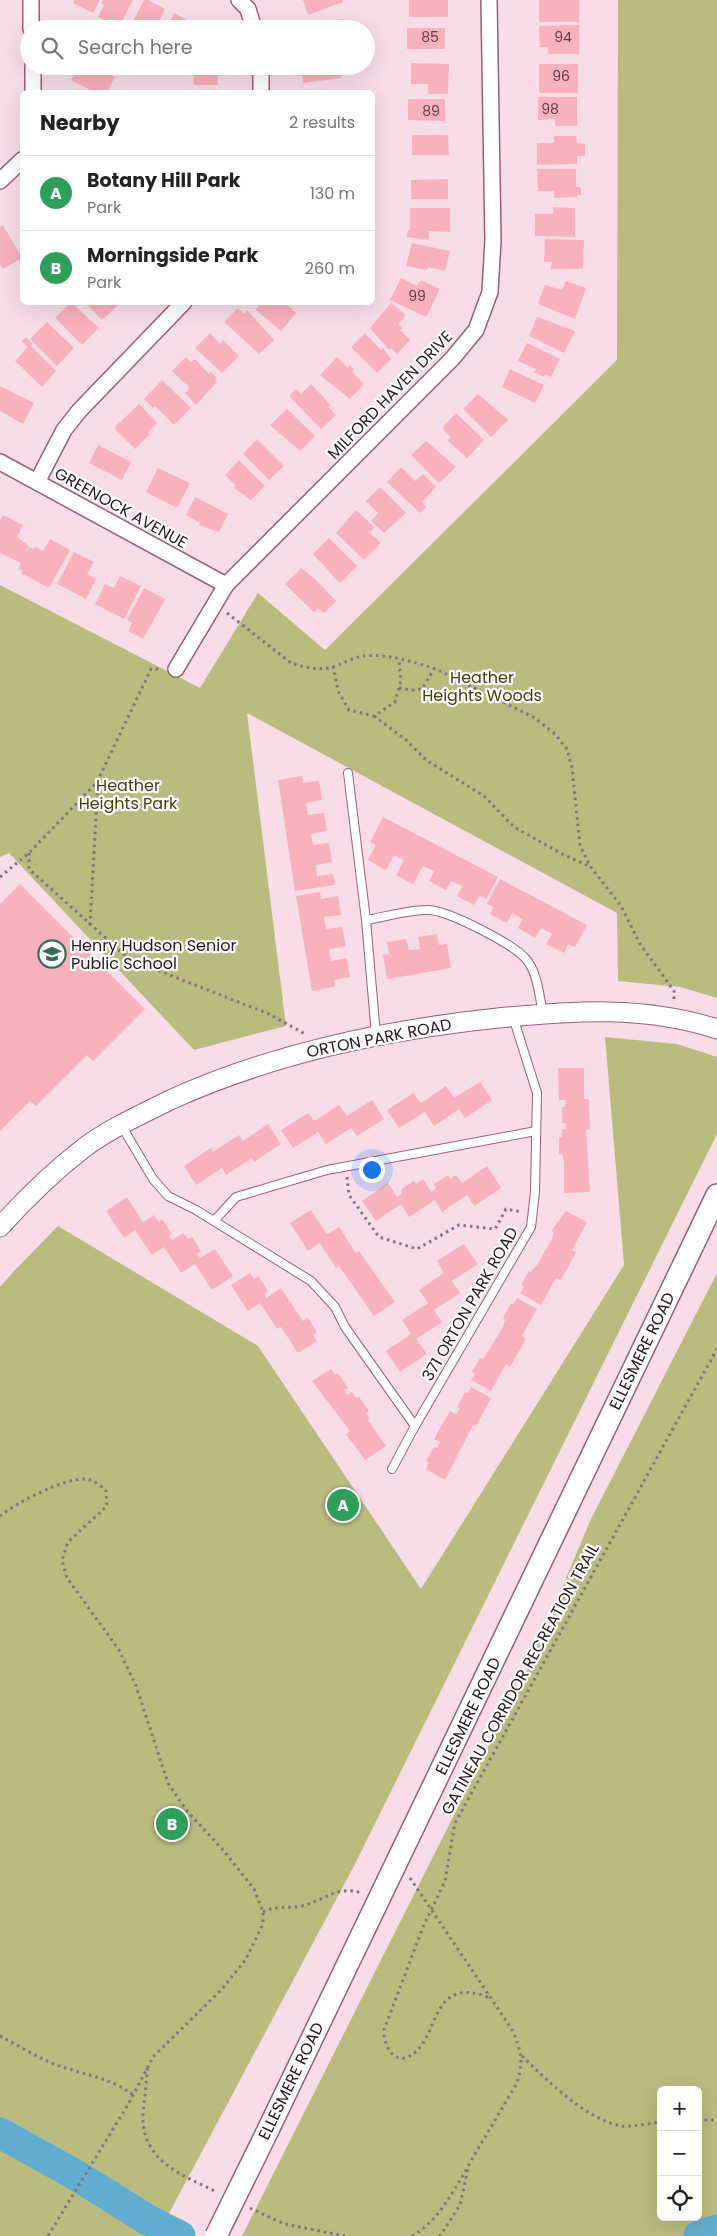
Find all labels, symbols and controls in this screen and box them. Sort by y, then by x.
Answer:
search box [20,20,375,75]
house number: 85 [421,27,439,47]
house number: 94 [554,27,572,47]
icon: search [38,34,66,62]
text: Search here [78,34,192,61]
house number: 96 [552,66,570,86]
house number: 98 [541,99,559,119]
house number: 89 [422,101,440,121]
text: Nearby [40,108,120,137]
text: 2 results [289,111,355,134]
text: Botany Hill Park [87,167,240,194]
text: A [50,182,62,205]
text: 130 m [310,182,355,205]
text: Park [87,196,121,219]
text: Morningside Park [87,242,258,269]
text: B [51,257,61,280]
text: 260 m [305,257,355,280]
text: Park [87,271,121,294]
house number: 99 [408,286,426,306]
street label: MILFORD HAVEN DRIVE [322,326,458,464]
street label: GREENOCK AVENUE [50,462,192,554]
park label: Heather Heights Woods [422,666,542,707]
park label: Heather Heights Park [79,774,178,815]
place label: Henry Hudson Senior Public School [71,934,236,975]
school or university icon: Henry Hudson Senior Public School [37,939,67,969]
street label: ORTON PARK ROAD [305,1013,453,1063]
your location [359,1157,385,1183]
street label: 371 ORTON PARK ROAD [416,1223,524,1385]
street label: ELLESMERE ROAD [604,1288,680,1414]
pin: A [327,1486,359,1524]
street label: GATINEAU CORRIDOR RECREATION TRAIL [436,1539,605,1819]
street label: ELLESMERE ROAD [430,1653,506,1779]
pin: B [156,1805,188,1843]
street label: ELLESMERE ROAD [253,2018,329,2144]
map controls [657,2086,702,2221]
button: + [657,2086,702,2131]
button: − [657,2131,702,2176]
button: locate [657,2176,702,2221]

